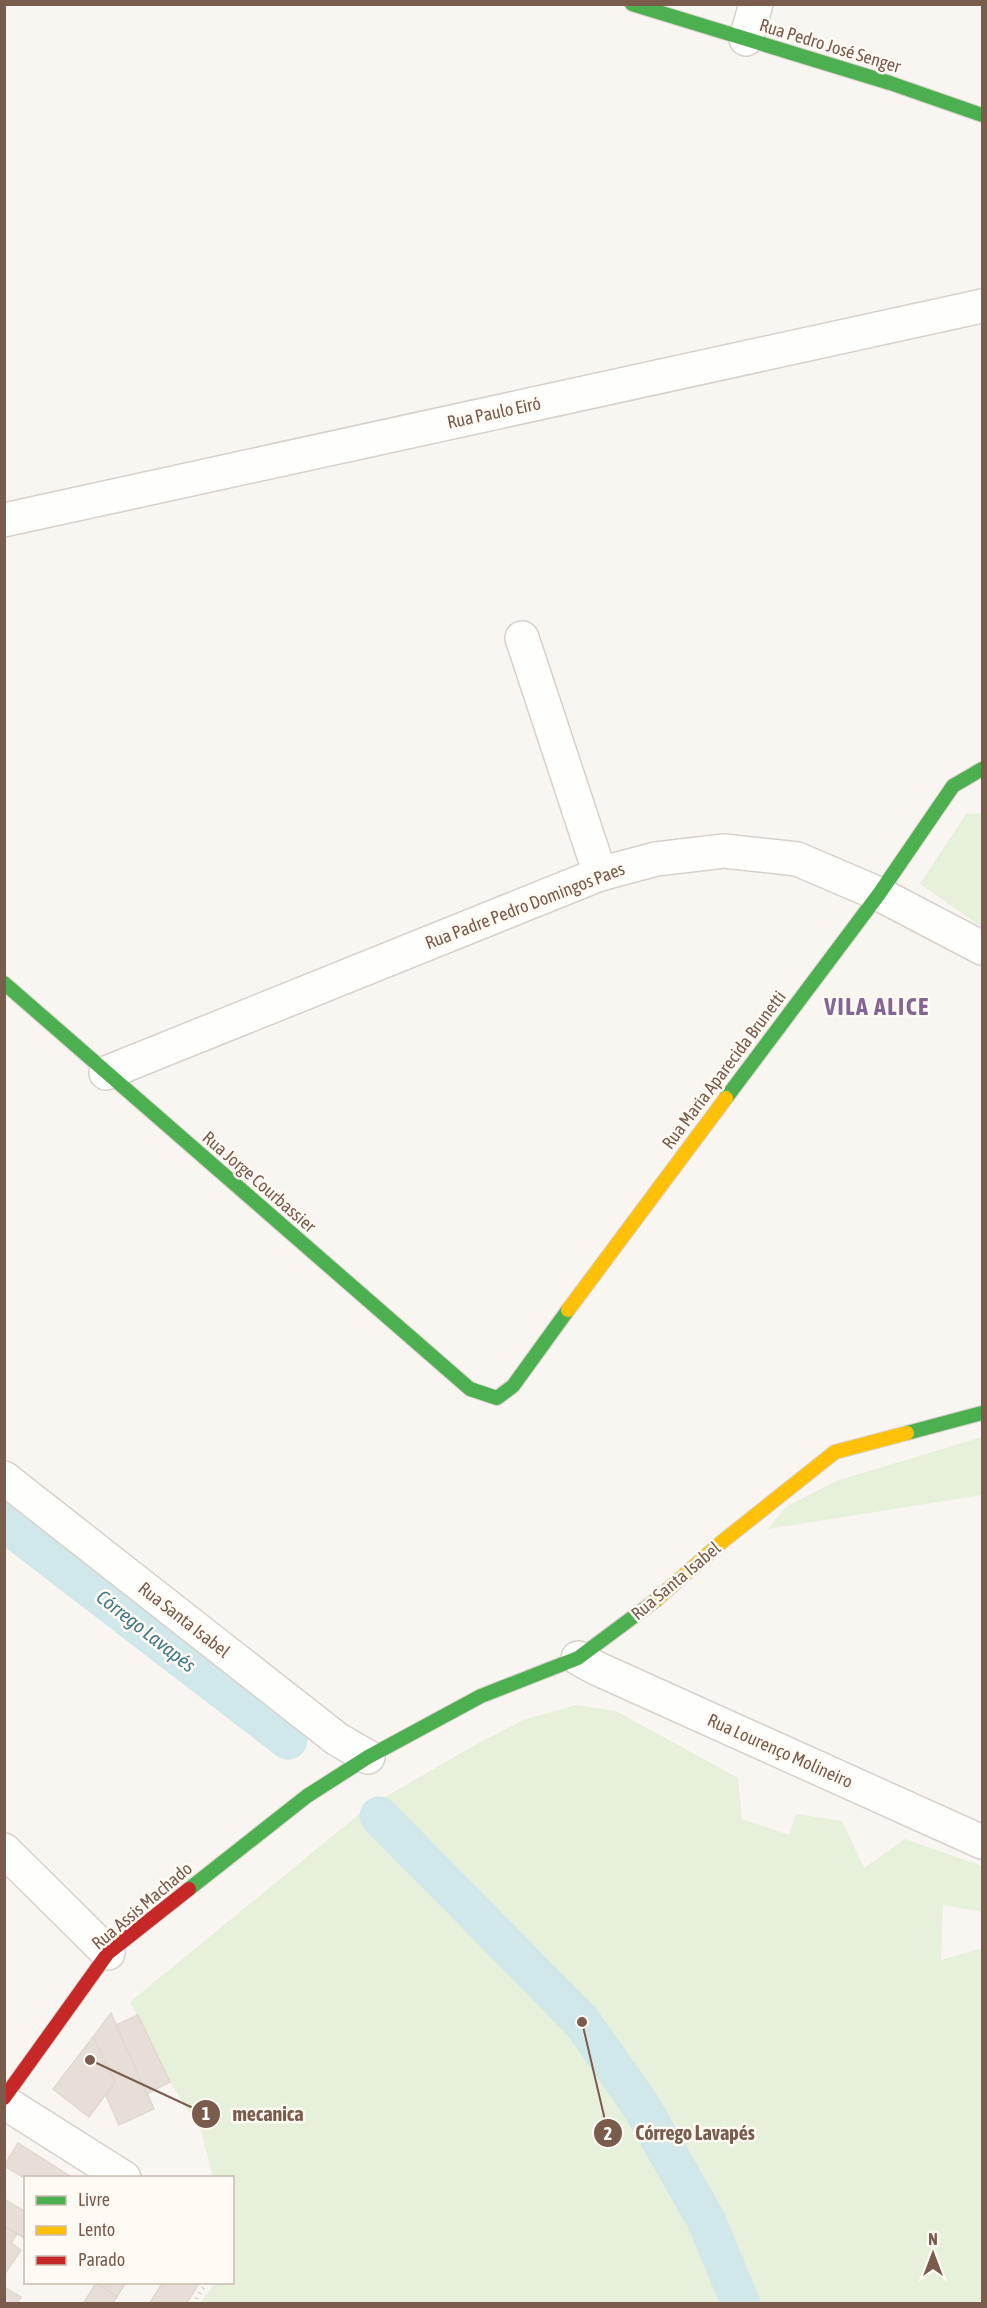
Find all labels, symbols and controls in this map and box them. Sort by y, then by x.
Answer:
street label: Rua Pedro José Senger [757,14,904,77]
street label: Rua Paulo Eiró [445,392,543,433]
street label: Rua Padre Pedro Domingos Paes [422,858,627,953]
street label: Rua Maria Aparecida Brunetti [657,987,790,1153]
district label: VILA ALICE [823,993,930,1020]
street label: Rua Jorge Courbassier [198,1127,321,1237]
street label: Rua Santa Isabel [627,1537,725,1624]
street label: Rua Santa Isabel [135,1577,234,1662]
water label: Córrego Lavapés [92,1585,200,1676]
street label: Rua Lourenço Molineiro [704,1709,856,1792]
street label: Rua Assis Machado [87,1858,196,1954]
callout: mecanica [191,2095,316,2133]
text: mecanica [232,2102,304,2125]
text: 1 [202,2103,210,2124]
callout: Córrego Lavapés [593,2114,766,2152]
text: Córrego Lavapés [635,2121,755,2144]
text: 2 [604,2123,612,2144]
legend [24,2176,234,2284]
text: Livre [78,2189,110,2210]
text: Lento [78,2219,115,2240]
north arrow [903,2224,963,2284]
text: N [928,2230,938,2248]
text: Parado [78,2249,125,2270]

